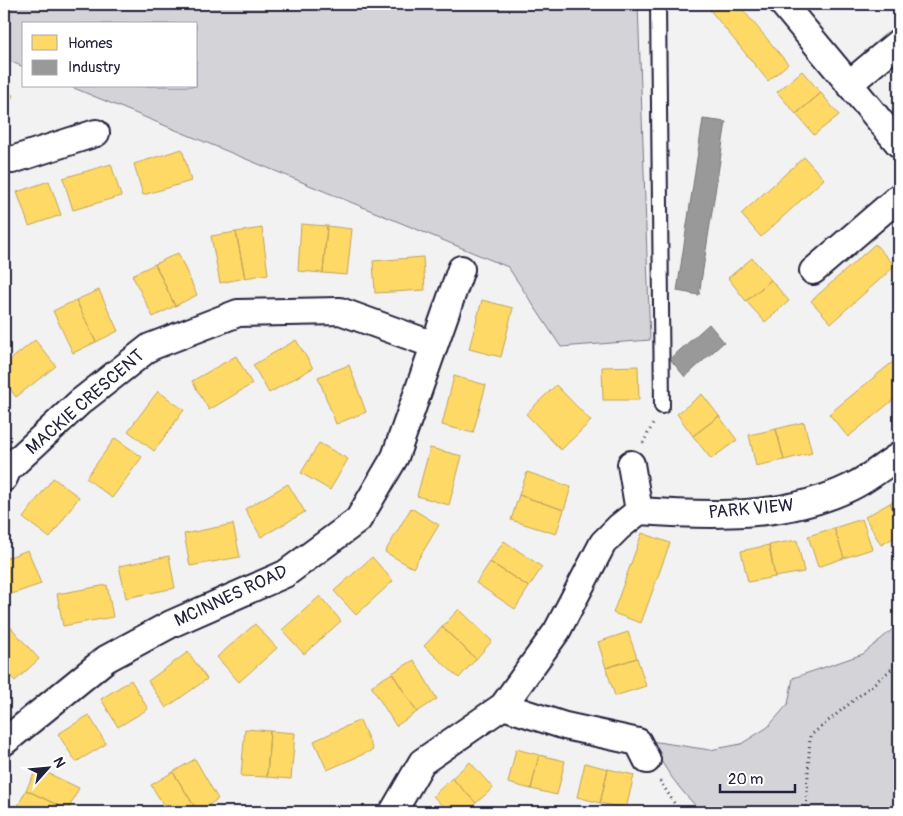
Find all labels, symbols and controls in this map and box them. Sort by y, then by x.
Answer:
legend [22,22,198,88]
text: Homes [68,34,113,53]
text: Industry [68,58,121,77]
street label: MACKIE CRESCENT [21,344,149,460]
street label: PARK VIEW [707,494,795,524]
street label: MCINNES ROAD [171,560,291,632]
north arrow [22,744,72,794]
text: N [49,754,69,770]
scale bar [720,761,796,793]
text: 20 m [728,770,763,789]

